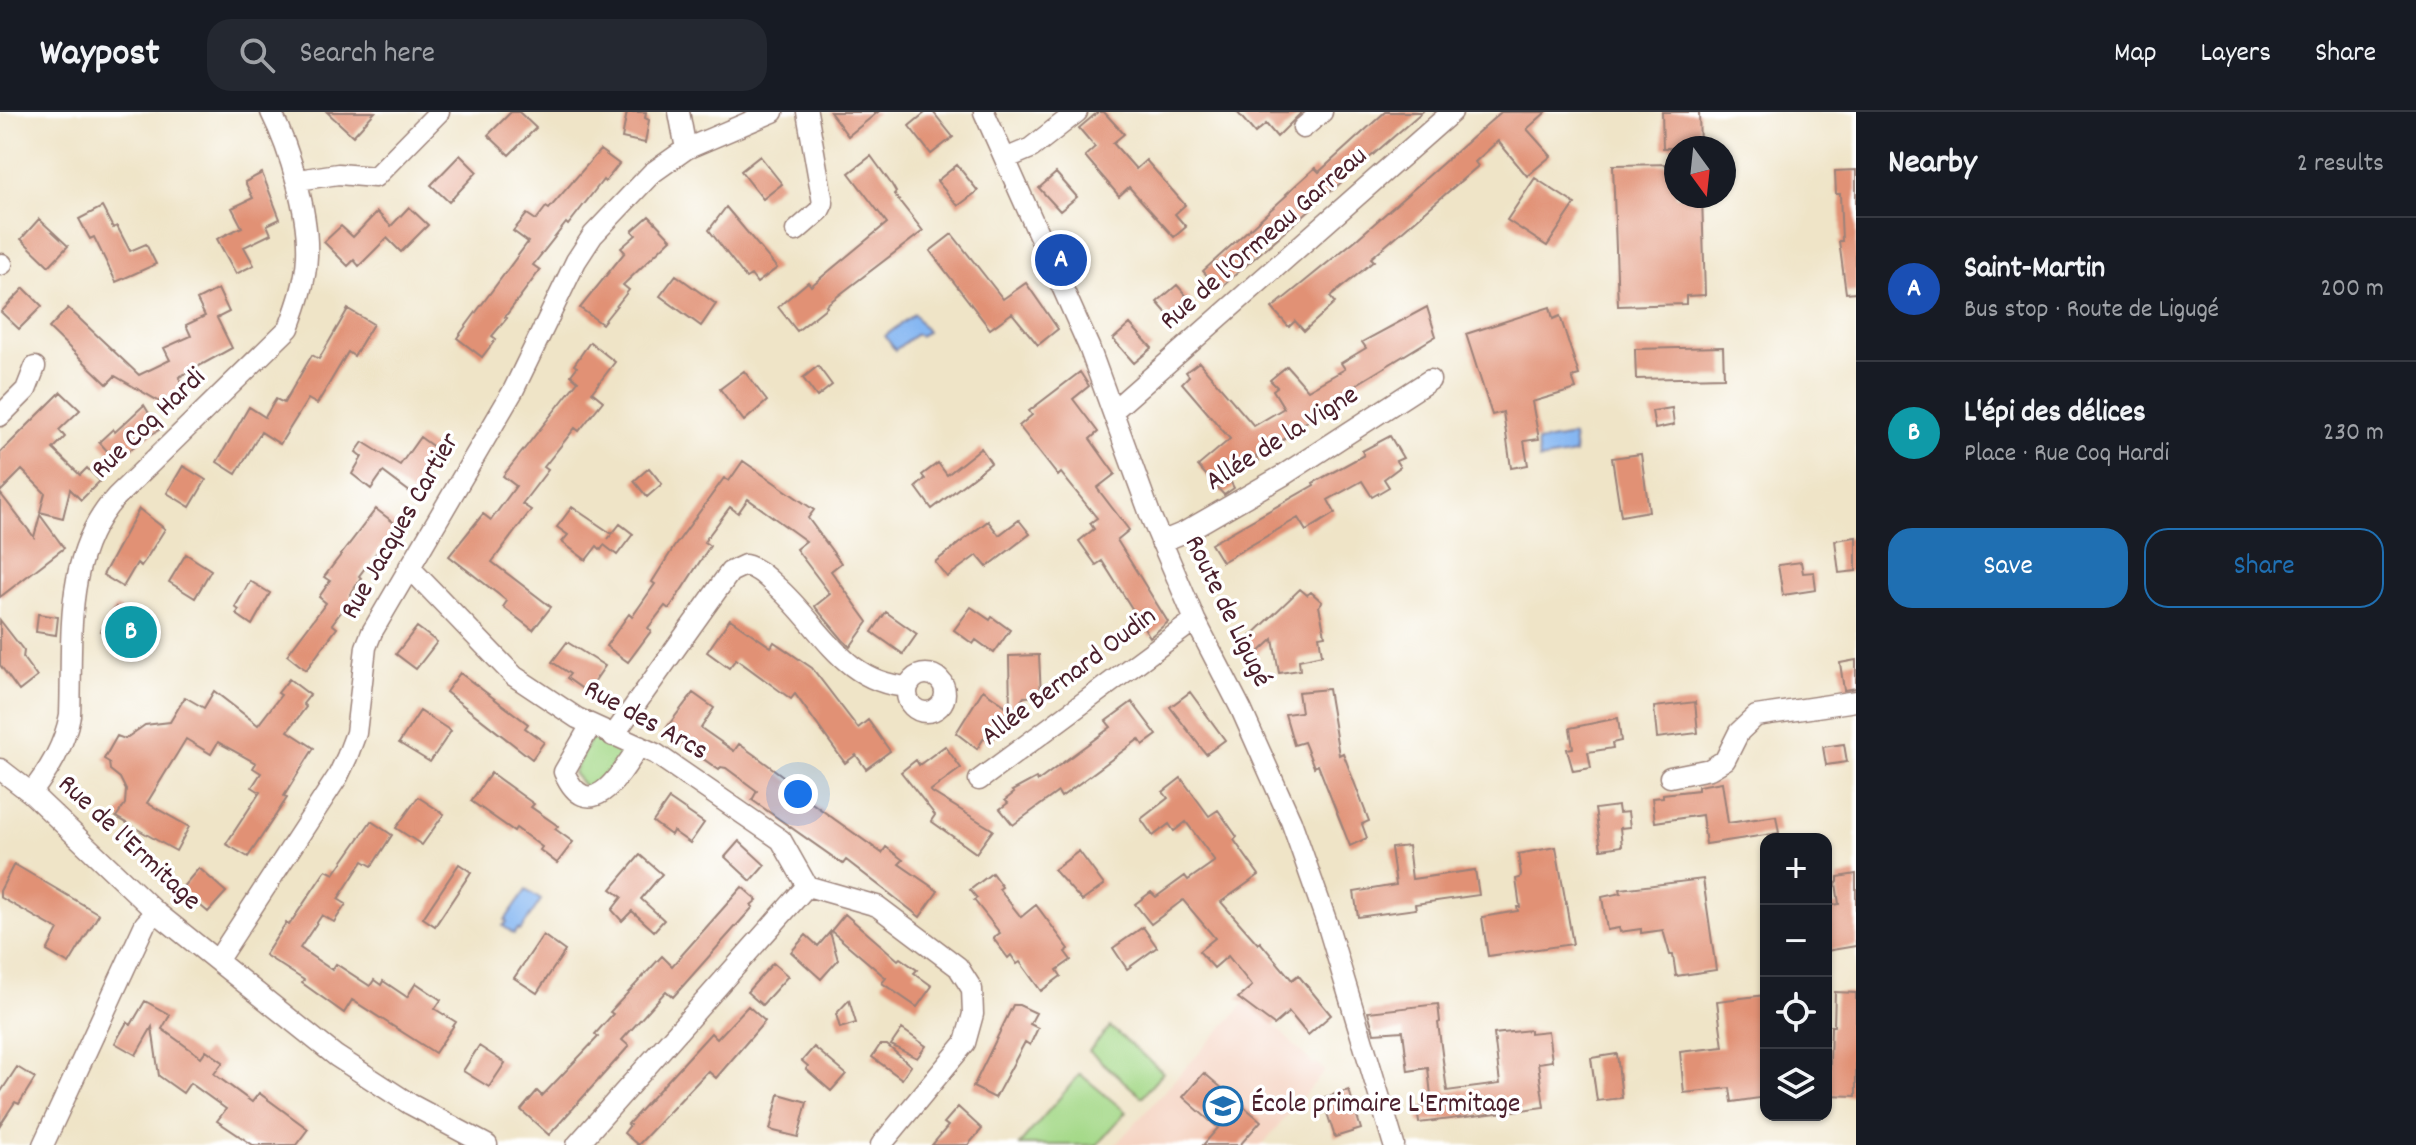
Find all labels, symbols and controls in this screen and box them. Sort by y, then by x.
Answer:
search box [207,19,767,91]
text: Waypost [40,28,159,83]
icon: search [235,33,279,77]
text: Search here [299,34,435,77]
text: Map [2114,35,2157,75]
text: Layers [2201,35,2271,75]
text: Share [2315,35,2376,75]
north arrow [1664,136,1736,208]
street label: Rue de l'Ormeau Garreau [1152,138,1378,342]
text: Nearby [1888,140,1977,189]
text: 2 results [2297,146,2384,183]
pin: A [1035,230,1087,290]
text: Saint-Martin [1964,249,2105,292]
text: A [1907,271,1921,308]
text: 200 m [2320,271,2384,308]
text: Bus stop · Route de Ligugé [1964,292,2219,329]
street label: Rue Coq Hardi [84,360,216,490]
street label: Allée de la Vigne [1199,377,1367,503]
text: L'épi des délices [1964,393,2146,436]
text: B [1908,415,1920,452]
text: 230 m [2323,415,2384,452]
street label: Rue Jacques Cartier [332,426,472,628]
text: Place · Rue Coq Hardi [1964,436,2169,473]
button: Save [1888,528,2128,608]
button: Share [2144,528,2384,608]
street label: Route de Ligugé [1172,529,1280,695]
street label: Allée Bernard Oudin [974,599,1166,757]
pin: B [105,602,157,662]
street label: Rue des Arcs [575,671,715,773]
street label: Rue de l'Ermitage [47,767,209,921]
your location [778,774,818,814]
map controls [1760,833,1832,1121]
button: + [1760,833,1832,905]
button: − [1760,905,1832,977]
button: locate [1760,977,1832,1049]
button: layers [1760,1049,1832,1121]
school or university icon: École primaire L'Ermitage [1202,1085,1244,1127]
place label: École primaire L'Ermitage [1251,1086,1520,1126]

